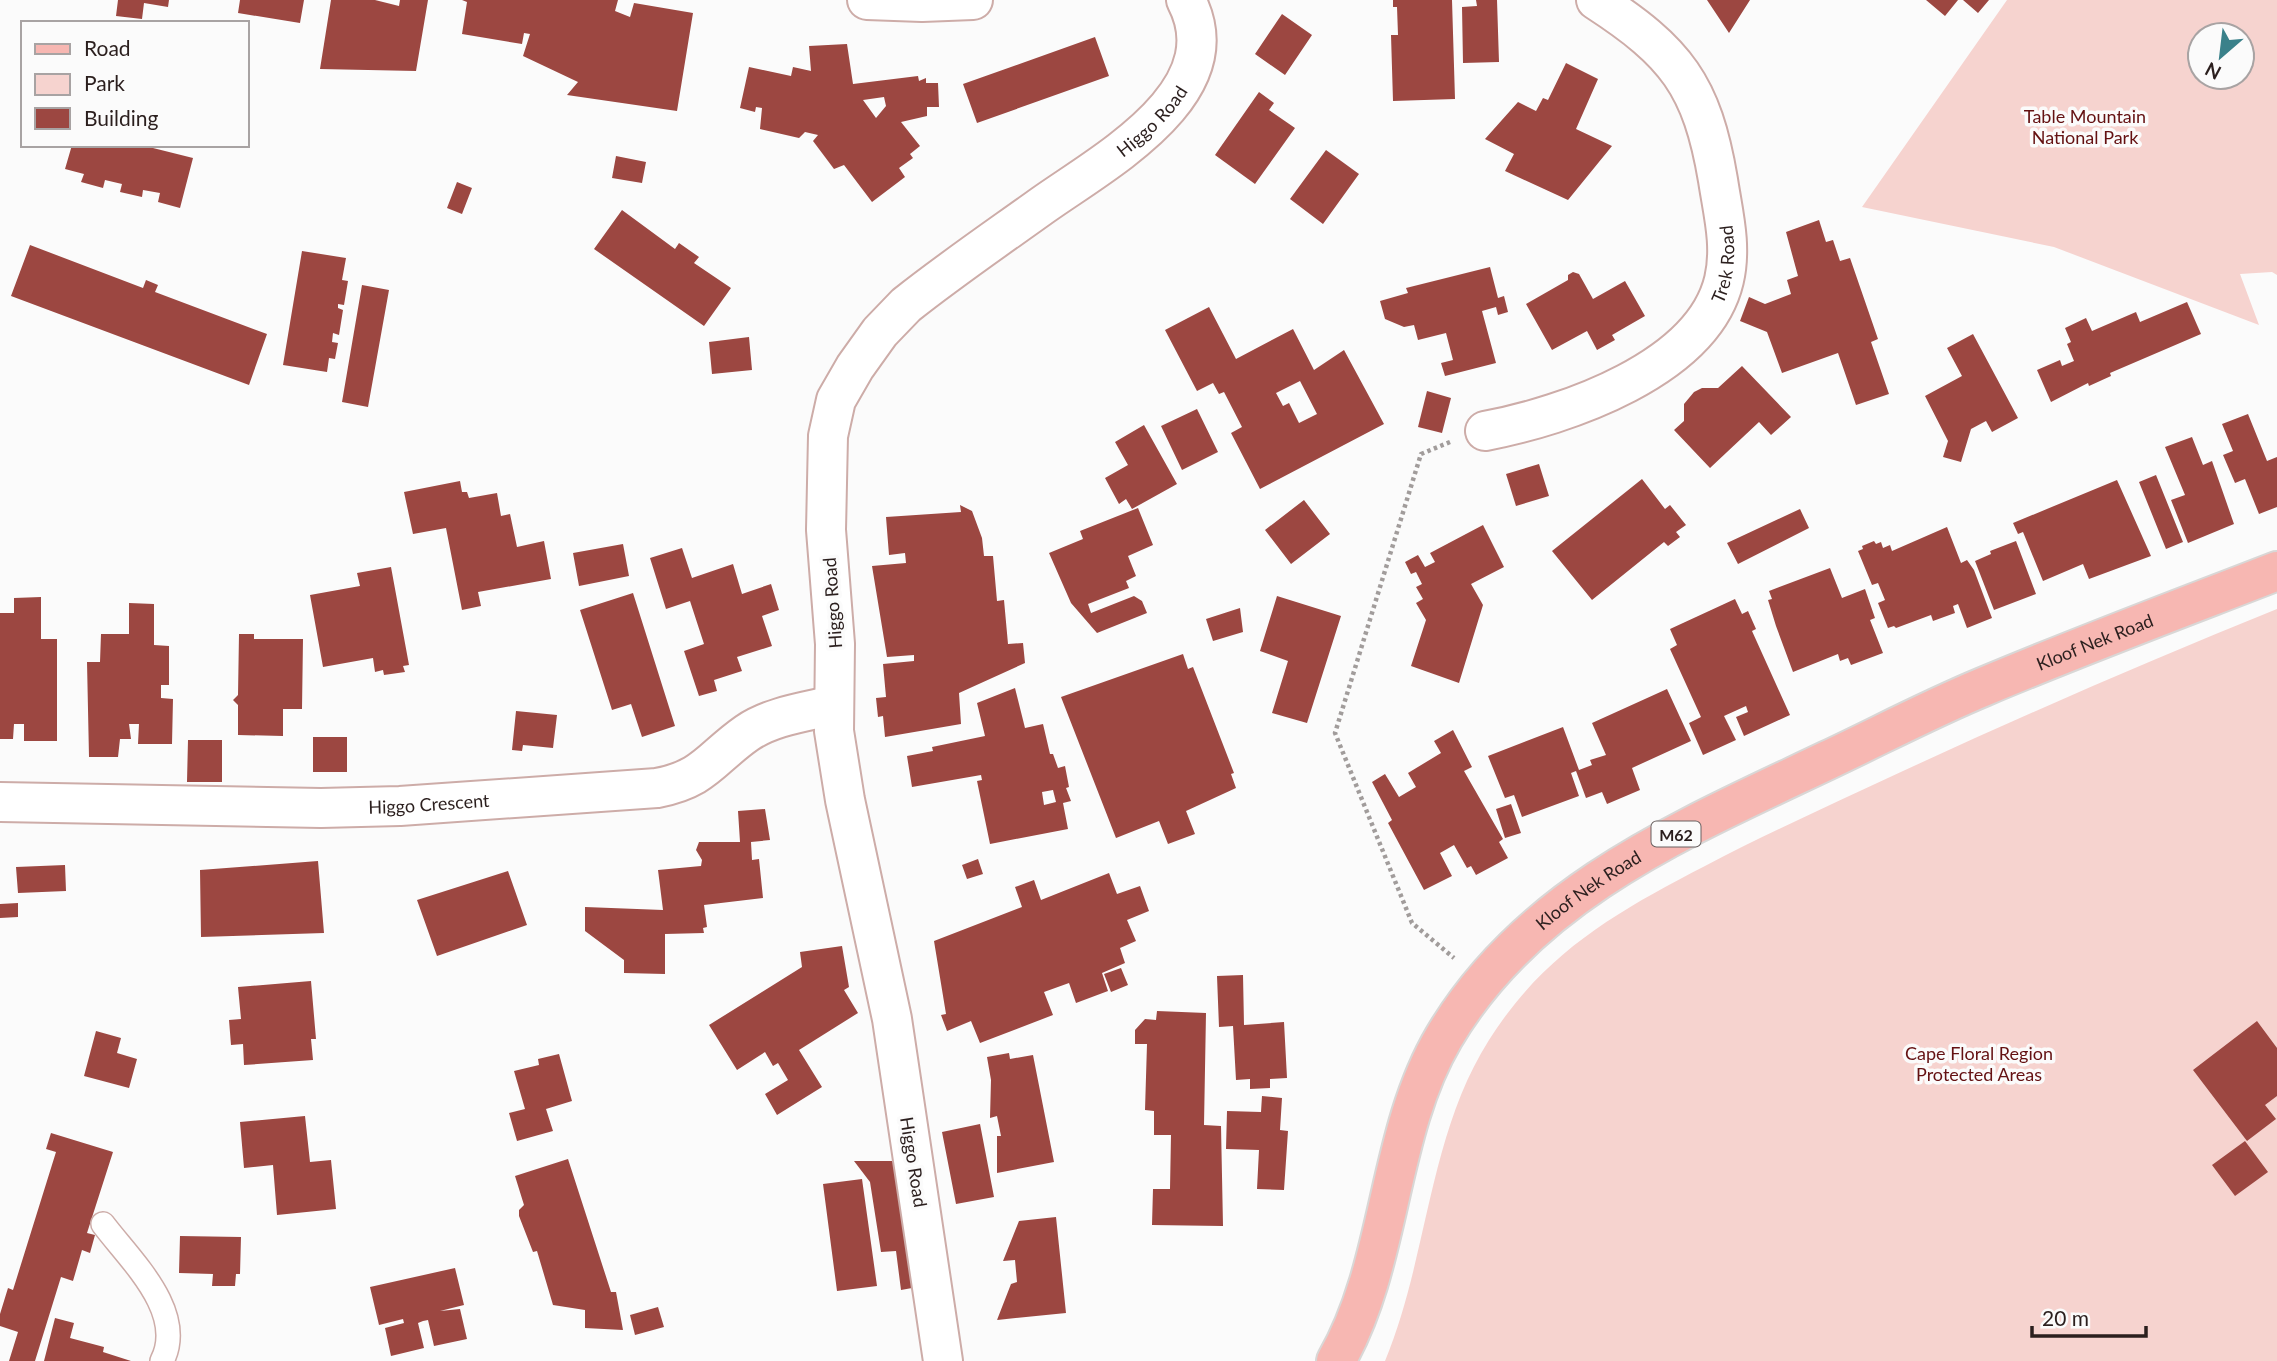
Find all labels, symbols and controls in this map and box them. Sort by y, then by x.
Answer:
legend [21,21,248,147]
north arrow [2186,21,2256,91]
text: Road [84,35,131,60]
text: N [2201,58,2225,85]
text: Park [84,70,125,95]
street label: Higgo Road [1112,81,1192,161]
text: Building [84,105,159,130]
park label: Table Mountain National Park [2024,105,2146,148]
street label: Trek Road [1706,224,1738,306]
street label: Higgo Road [818,557,846,649]
street label: Kloof Nek Road [2033,609,2156,675]
street label: Higgo Crescent [368,789,491,818]
road number: M62 [1652,821,1700,846]
street label: Kloof Nek Road [1531,845,1645,934]
park label: Cape Floral Region Protected Areas [1905,1042,2053,1085]
street label: Higgo Road [896,1115,932,1209]
scale bar [2032,1294,2146,1338]
text: 20 m [2042,1305,2089,1330]

